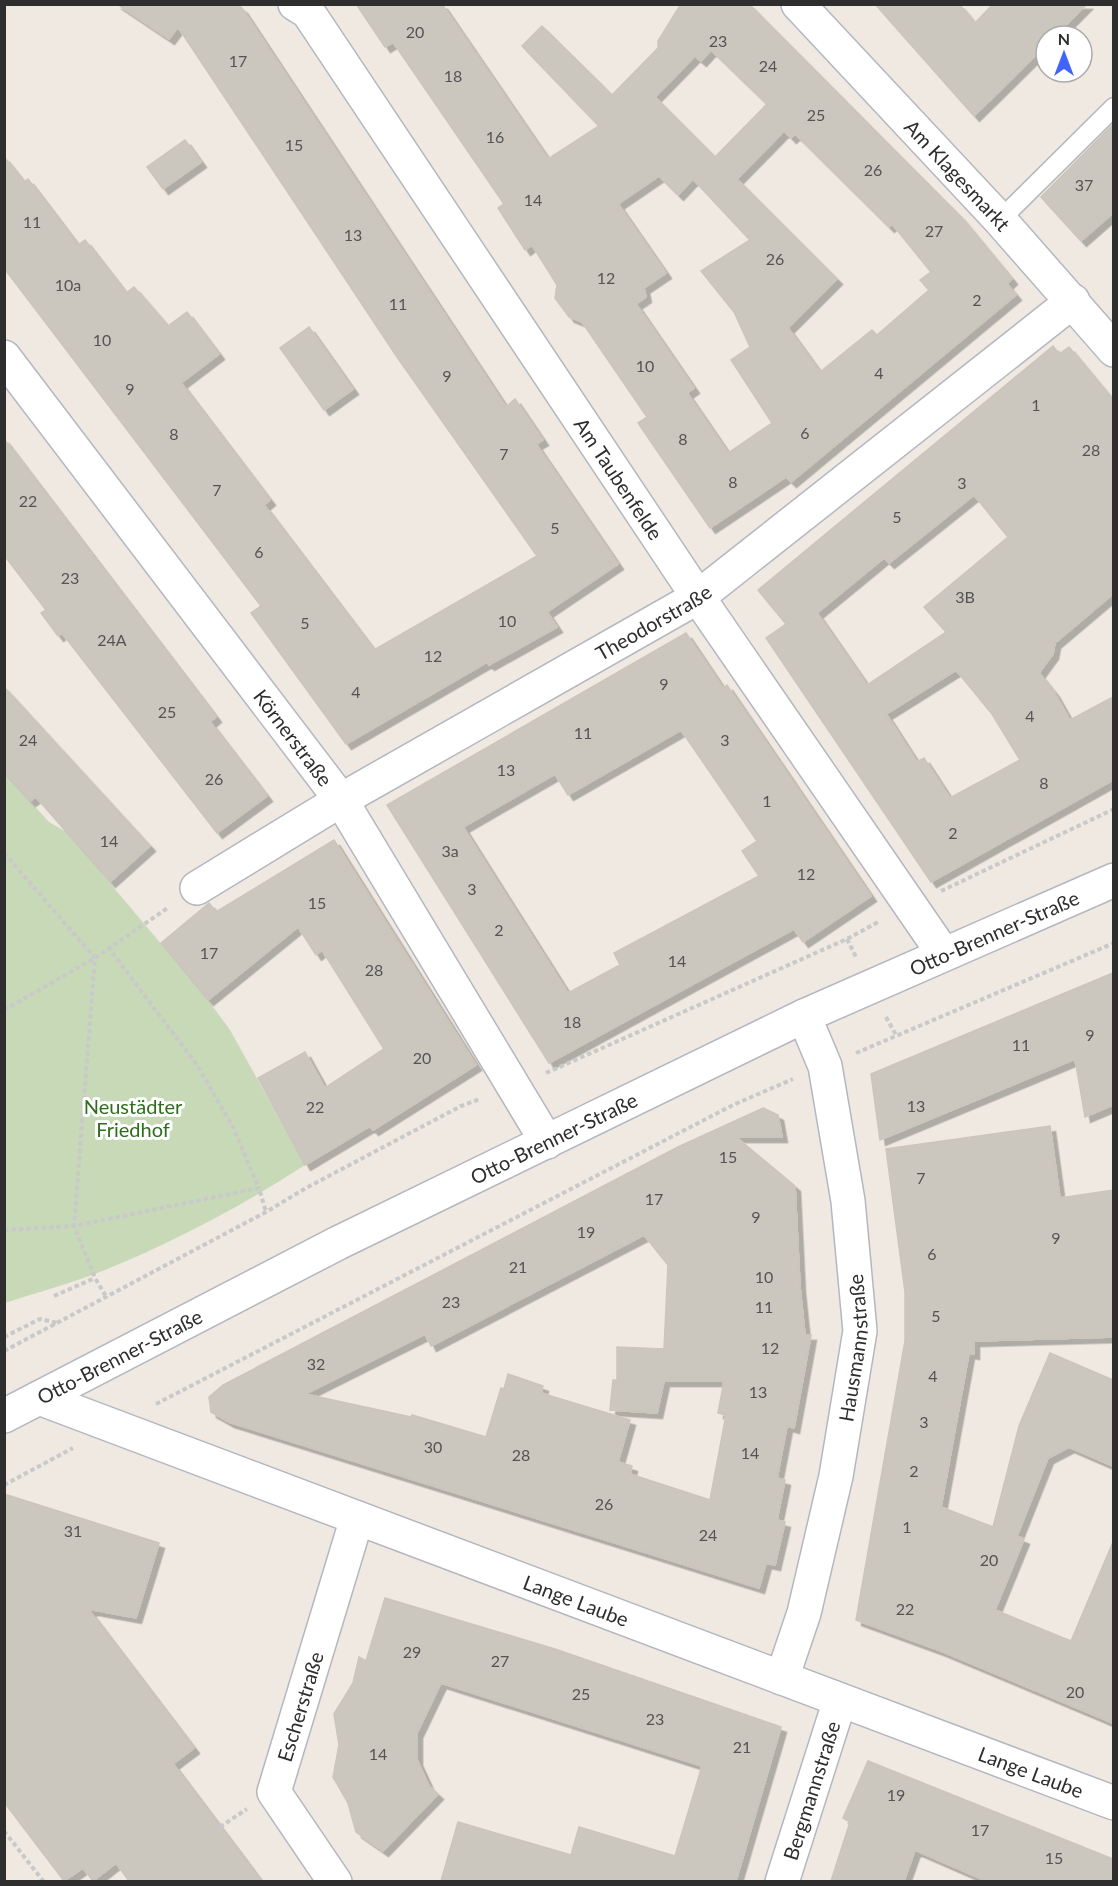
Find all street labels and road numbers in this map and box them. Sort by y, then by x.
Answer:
street label: Am Klagesmarkt [900,114,1016,235]
street label: Am Taubenfelde [570,413,668,544]
street label: Theodorstraße [591,579,716,665]
street label: Körnerstraße [249,684,338,791]
street label: Otto-Brenner-Straße [906,885,1082,980]
street label: Otto-Brenner-Straße [466,1087,641,1189]
street label: Hausmannstraße [833,1273,872,1423]
street label: Otto-Brenner-Straße [33,1304,206,1409]
street label: Lange Laube [520,1570,632,1631]
street label: Escherstraße [272,1649,328,1764]
street label: Bergmannstraße [778,1718,845,1863]
street label: Lange Laube [975,1741,1087,1802]

